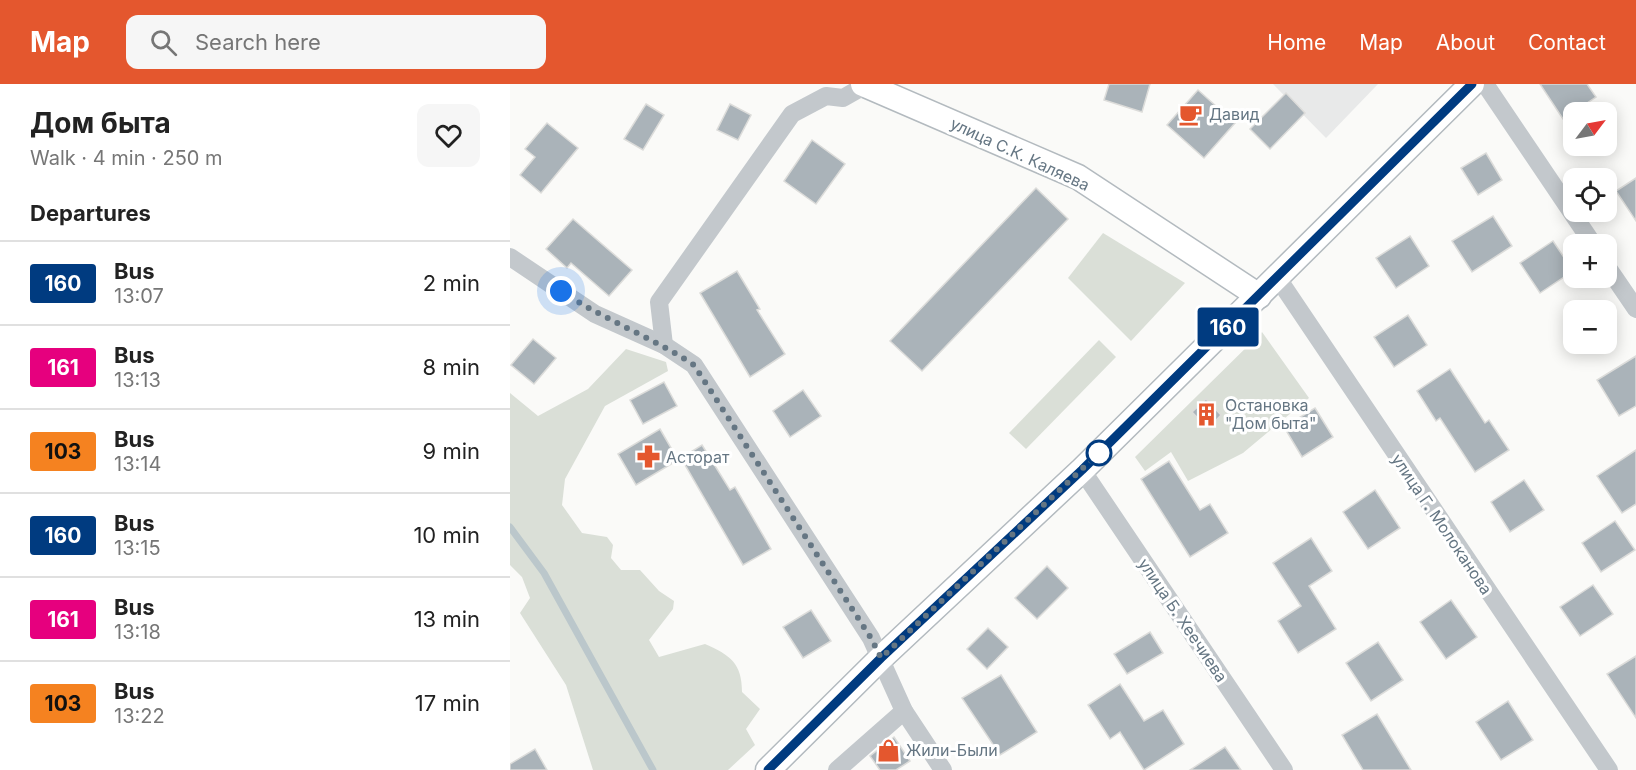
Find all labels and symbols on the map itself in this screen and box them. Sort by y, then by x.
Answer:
cafe icon: Давид [1178,101,1204,127]
north arrow [1563,102,1617,156]
place label: Давид [1209,104,1260,124]
street label: улица С.К. Каляева [947,113,1093,195]
your location [546,276,576,306]
line badge: 160 [1194,308,1262,346]
place label: Остановка "Дом быта" [1225,395,1316,433]
building icon: Остановка "Дом быта" [1194,401,1220,427]
unlabelled marker [1086,440,1112,466]
pharmacy icon: Асторат [635,444,661,470]
place label: Асторат [666,447,730,467]
street label: улица Г. Молоканова [1387,450,1497,598]
street label: улица Б. Хеечиева [1134,554,1232,686]
shop icon: Жили-Были [875,737,901,763]
place label: Жили-Были [906,740,998,760]

